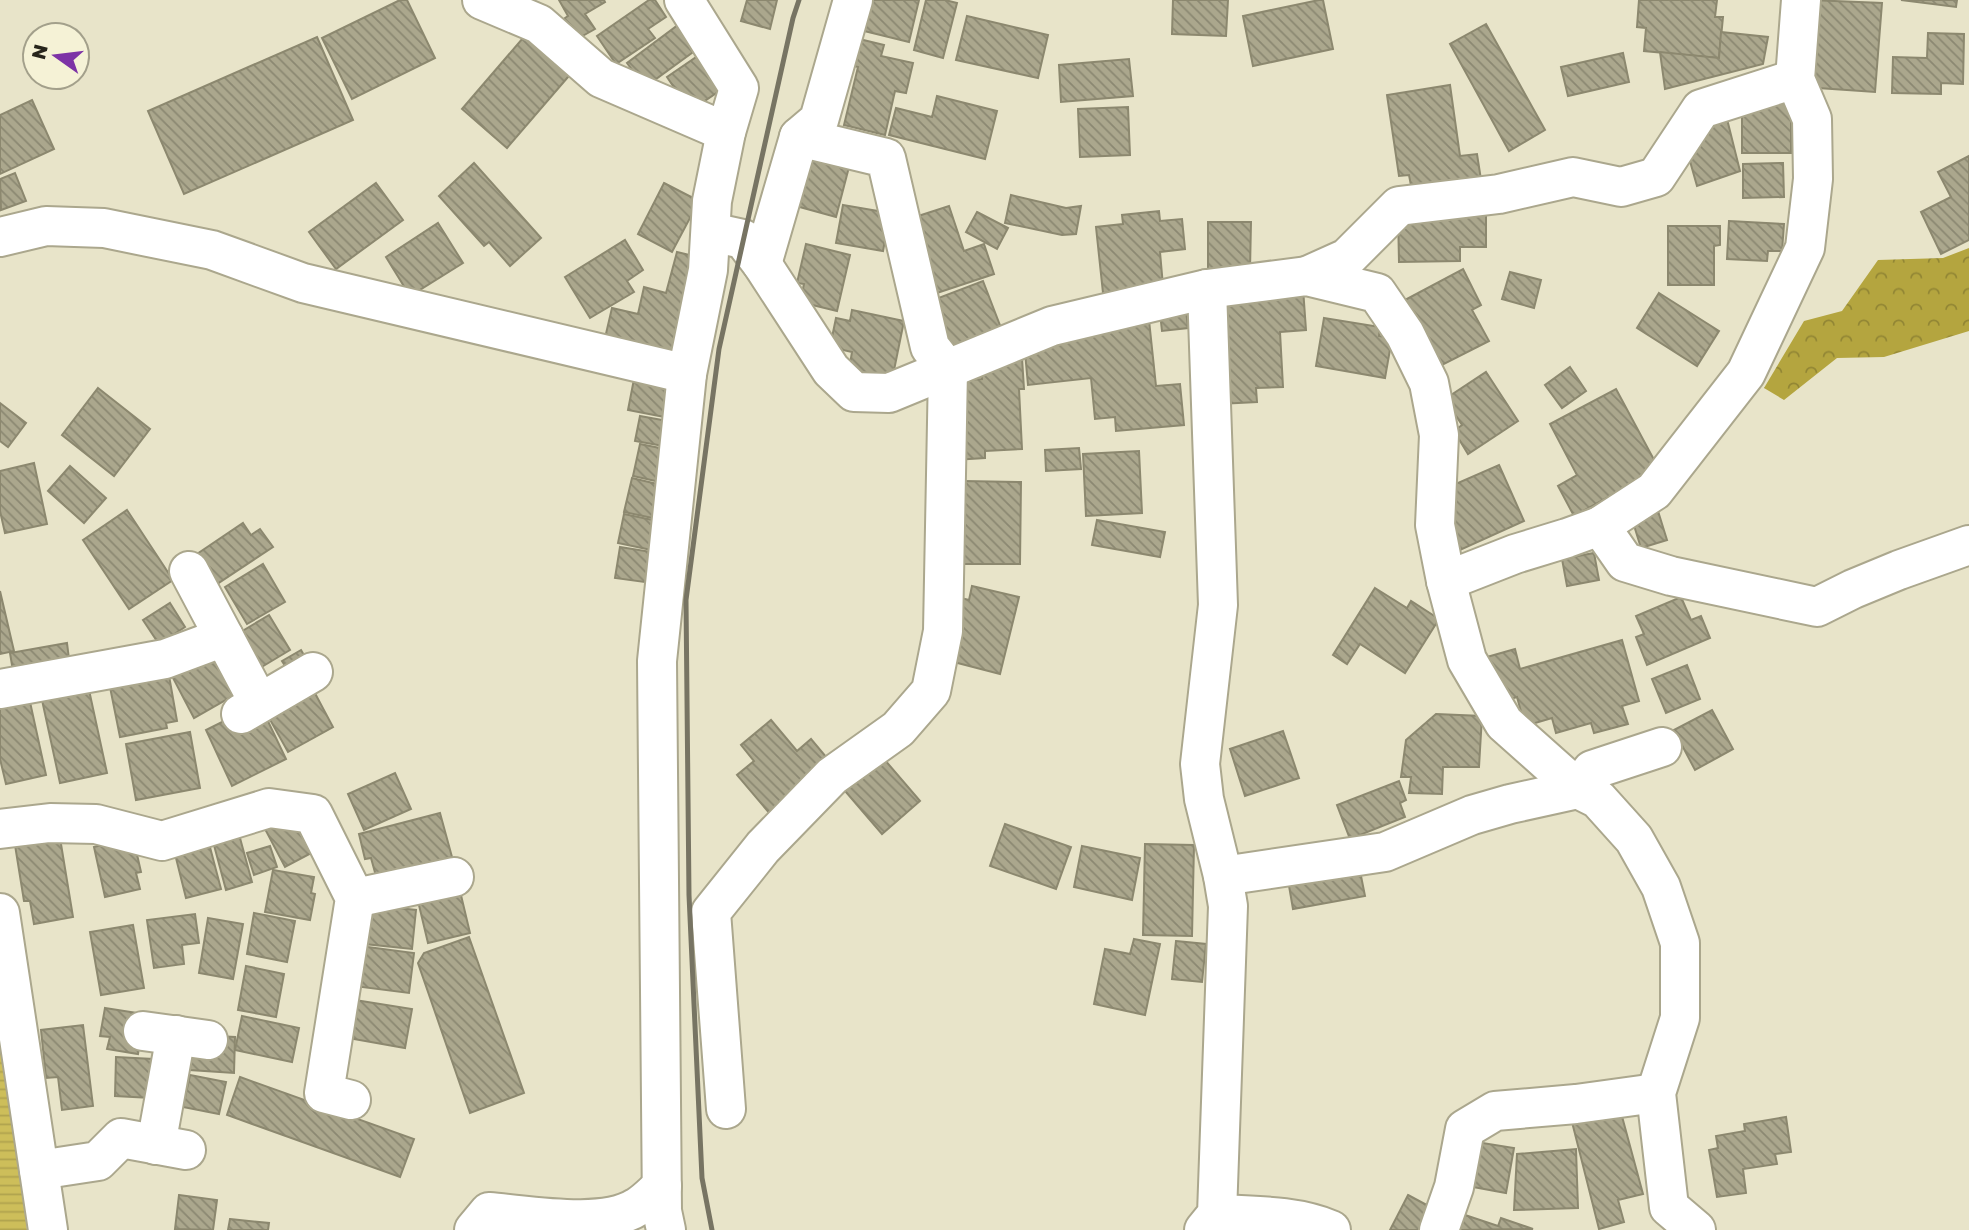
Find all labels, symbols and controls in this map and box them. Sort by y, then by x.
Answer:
north arrow [21,21,91,91]
text: N [26,42,52,62]

